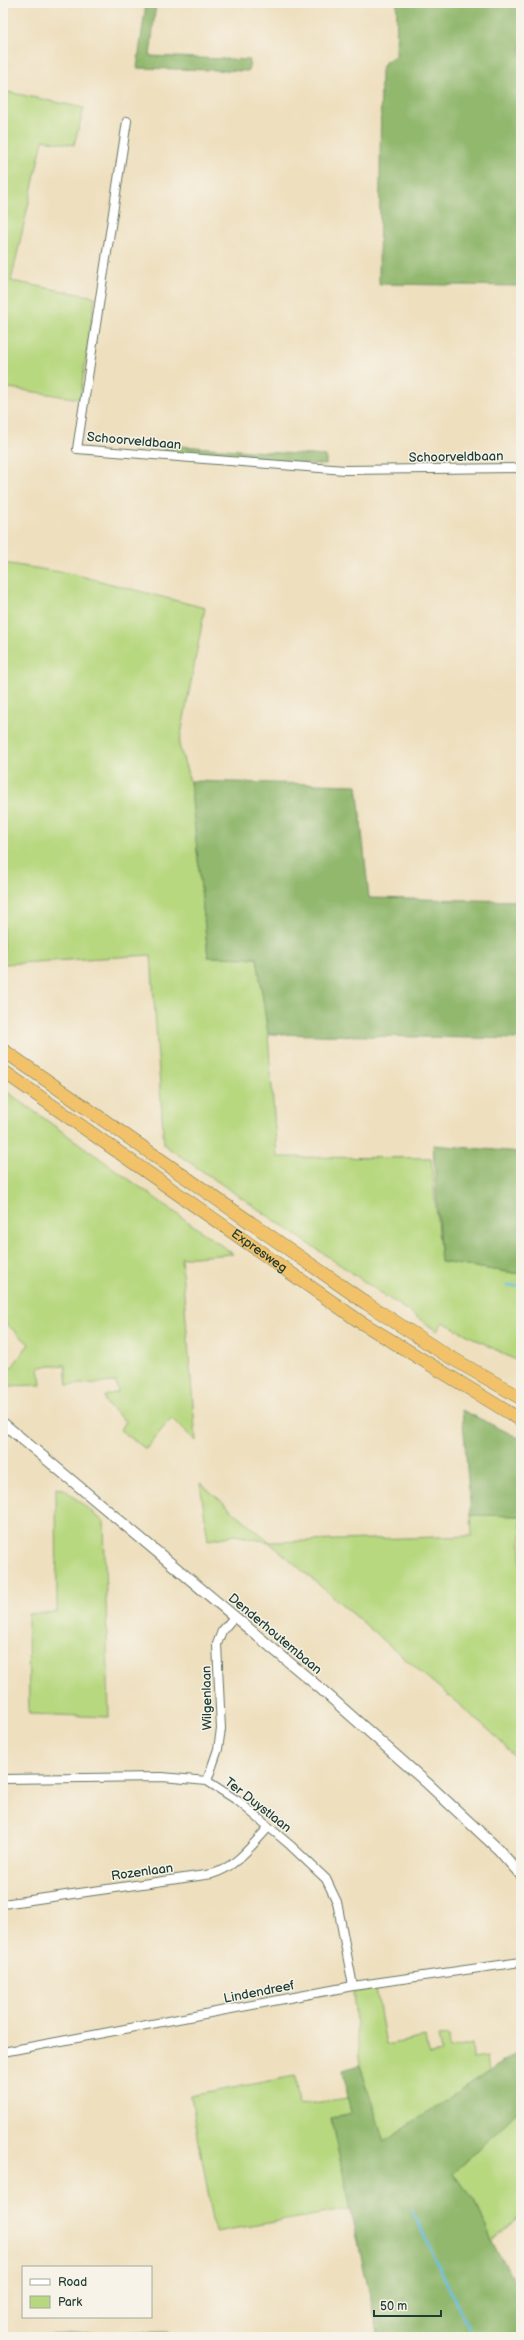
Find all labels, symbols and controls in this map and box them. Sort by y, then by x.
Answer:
street label: Schoorveldbaan [86,429,182,453]
street label: Schoorveldbaan [408,448,504,466]
street label: Expresweg [228,1226,290,1276]
street label: Denderhoutembaan [225,1590,325,1678]
street label: Wilgenlaan [198,1666,216,1730]
street label: Ter Duystlaan [222,1774,294,1836]
street label: Rozenlaan [110,1860,174,1884]
street label: Lindendreef [222,1977,296,2007]
legend [22,2266,152,2318]
text: Road [58,2275,87,2290]
scale bar [374,2292,441,2318]
text: Park [58,2295,82,2310]
text: 50 m [380,2299,407,2314]

